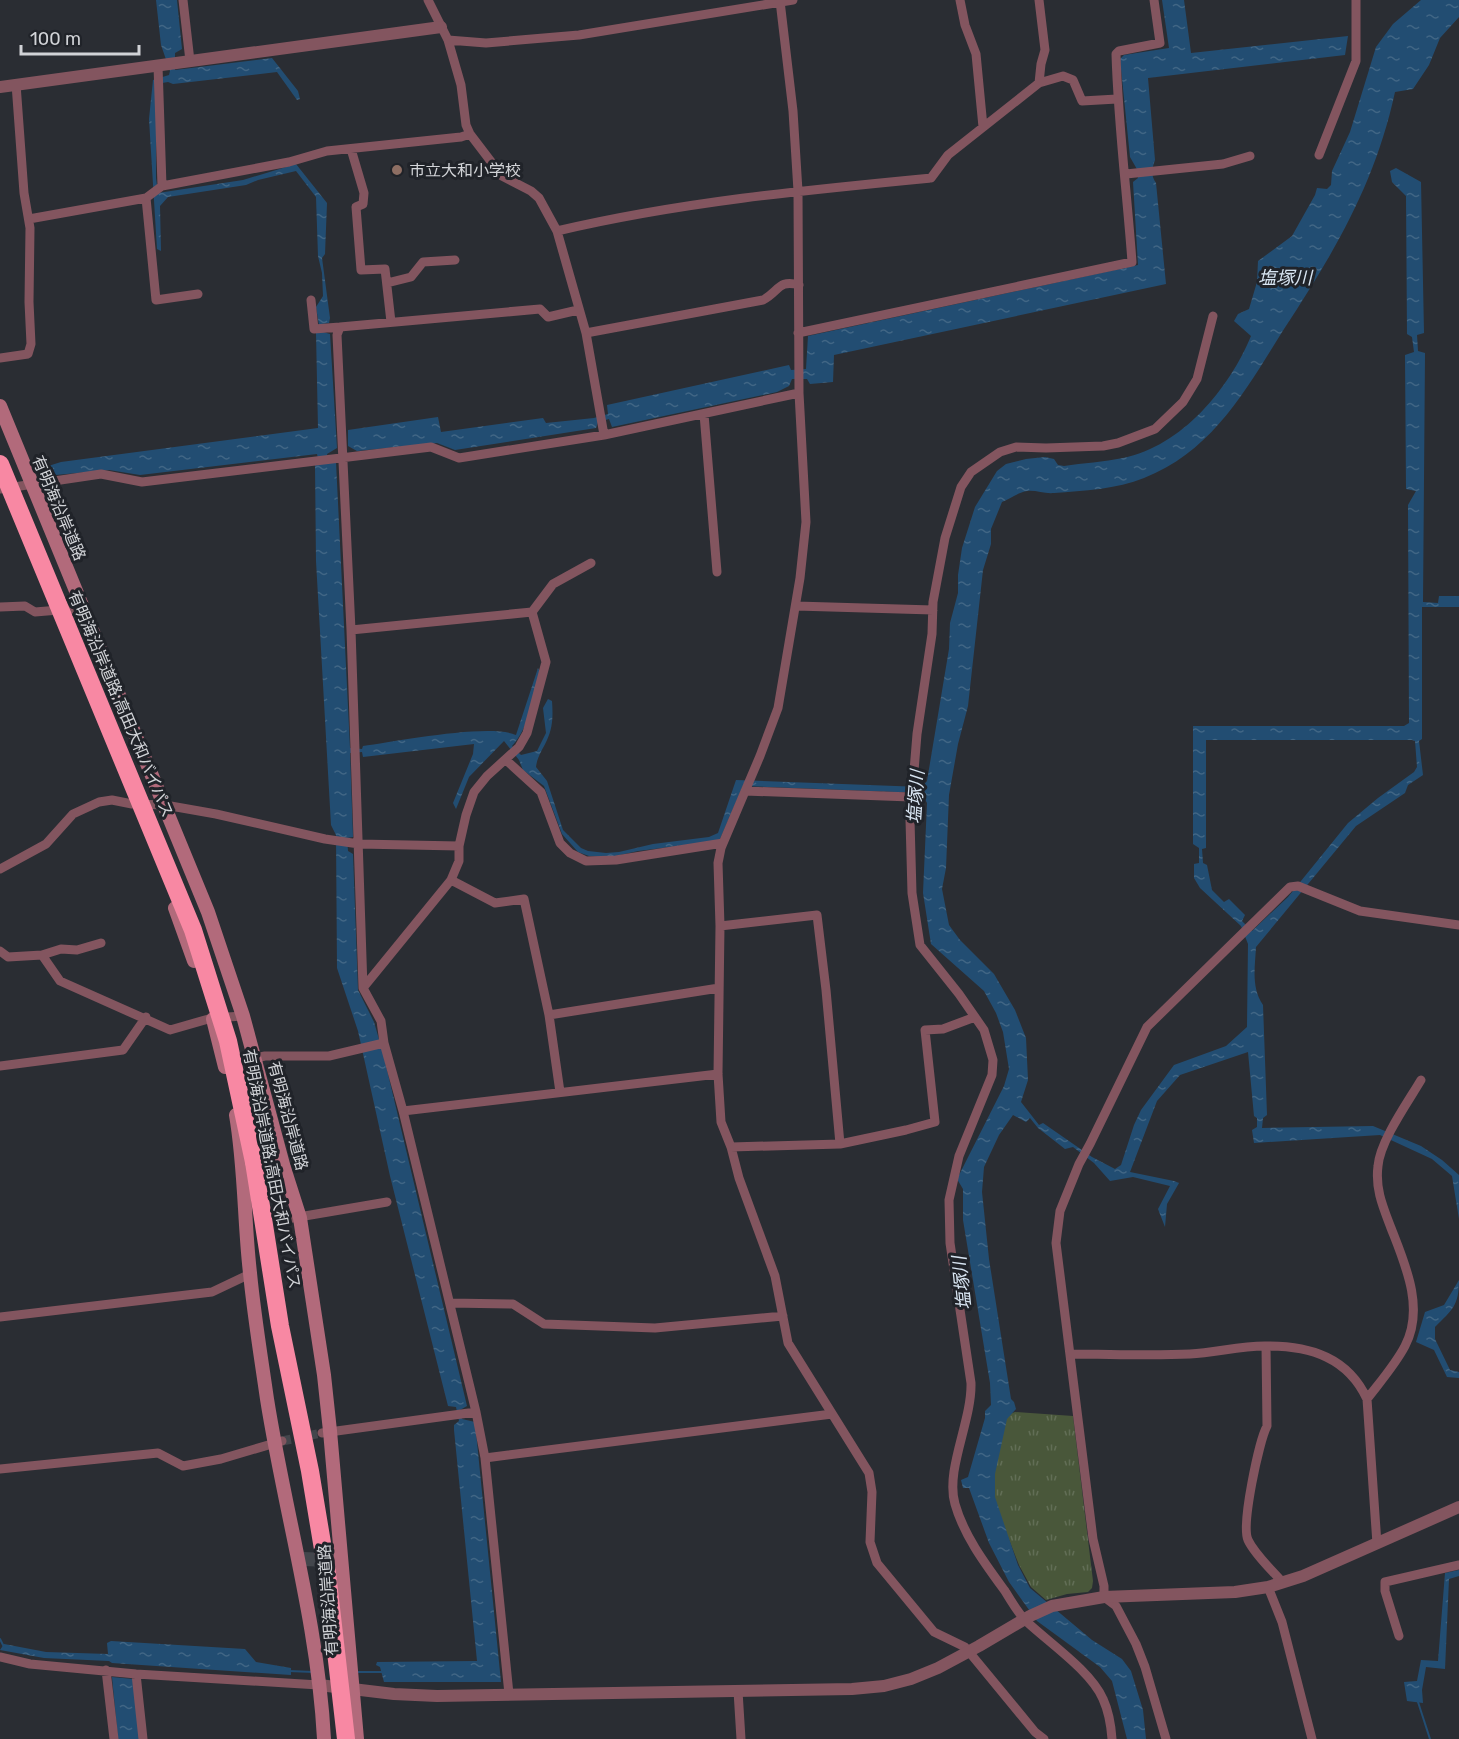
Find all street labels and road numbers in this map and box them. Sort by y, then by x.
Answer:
street label: 有明海沿岸道路 [28,453,90,563]
street label: 有明海沿岸道路;高田大和バイパス [65,588,177,820]
street label: 有明海沿岸道路;高田大和バイパス [239,1047,305,1291]
street label: 有明海沿岸道路 [264,1059,312,1173]
street label: 有明海沿岸道路 [315,1543,341,1657]

